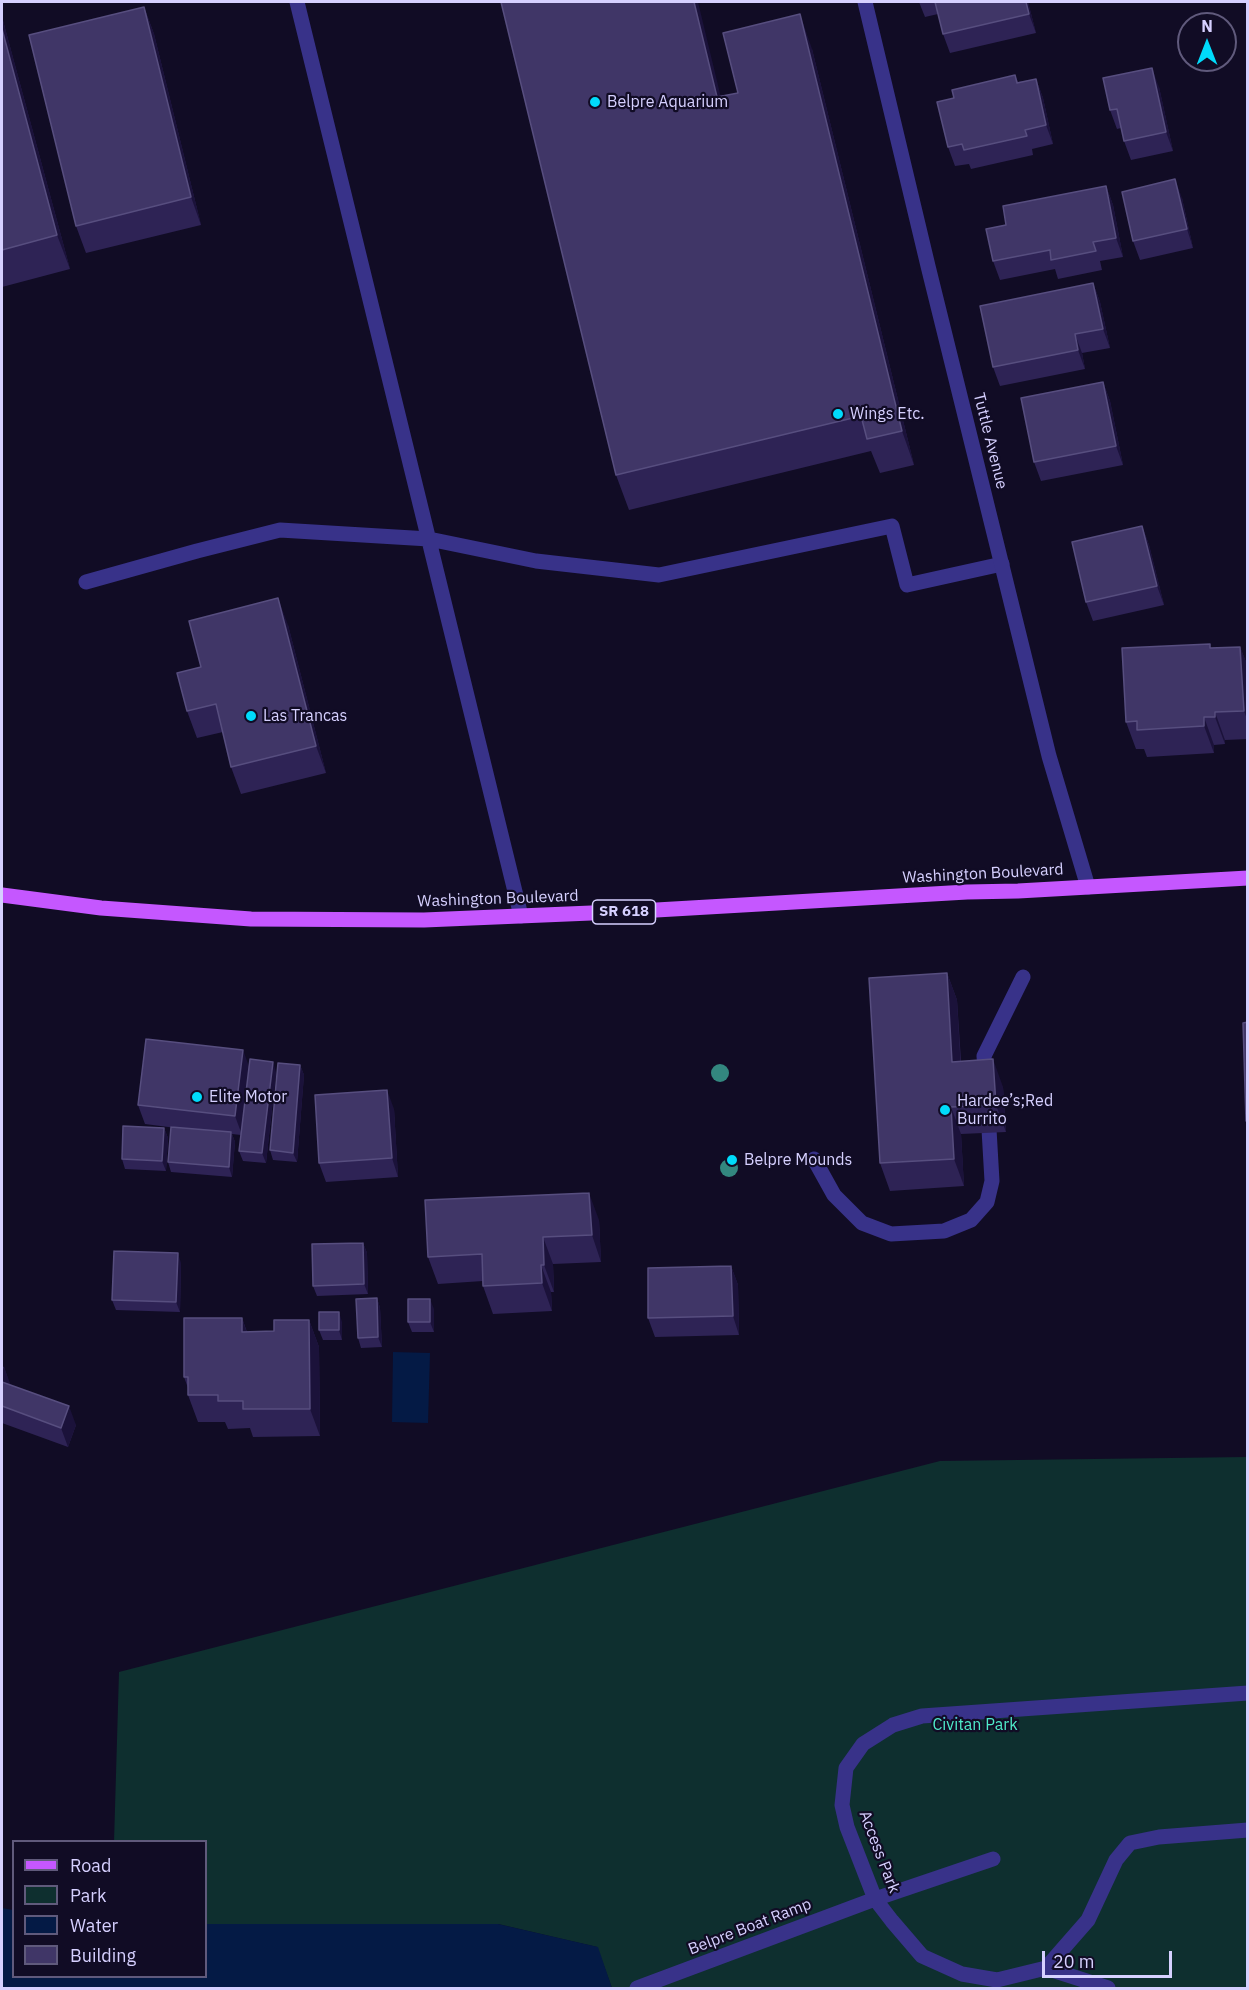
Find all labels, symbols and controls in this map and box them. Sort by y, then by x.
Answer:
north arrow [1177,12,1237,72]
text: N [1201,16,1213,36]
place label: Belpre Aquarium [607,92,728,112]
marker: Belpre Aquarium [588,95,602,109]
street label: Tuttle Avenue [969,391,1011,491]
place label: Wings Etc. [850,404,925,424]
marker: Wings Etc. [831,407,845,421]
place label: Las Trancas [263,706,347,726]
marker: Las Trancas [244,709,258,723]
street label: Washington Boulevard [902,860,1064,888]
street label: Washington Boulevard [417,887,579,911]
road number: SR 618 [592,900,656,924]
place label: Elite Motor [209,1087,287,1107]
marker: Elite Motor [190,1090,204,1104]
place label: Hardee’s;Red Burrito [957,1091,1053,1129]
marker: Hardee’s;Red Burrito [938,1103,952,1117]
place label: Belpre Mounds [744,1150,852,1170]
marker: Belpre Mounds [725,1153,739,1167]
park label: Civitan Park [932,1715,1018,1735]
street label: Access Park [855,1808,903,1896]
legend [12,1840,207,1978]
text: Road [70,1854,111,1877]
text: Park [70,1884,106,1907]
street label: Belpre Boat Ramp [686,1895,814,1959]
text: Water [70,1914,118,1937]
scale bar [1045,1939,1176,1977]
text: Building [70,1944,136,1967]
text: 20 m [1053,1950,1095,1973]

